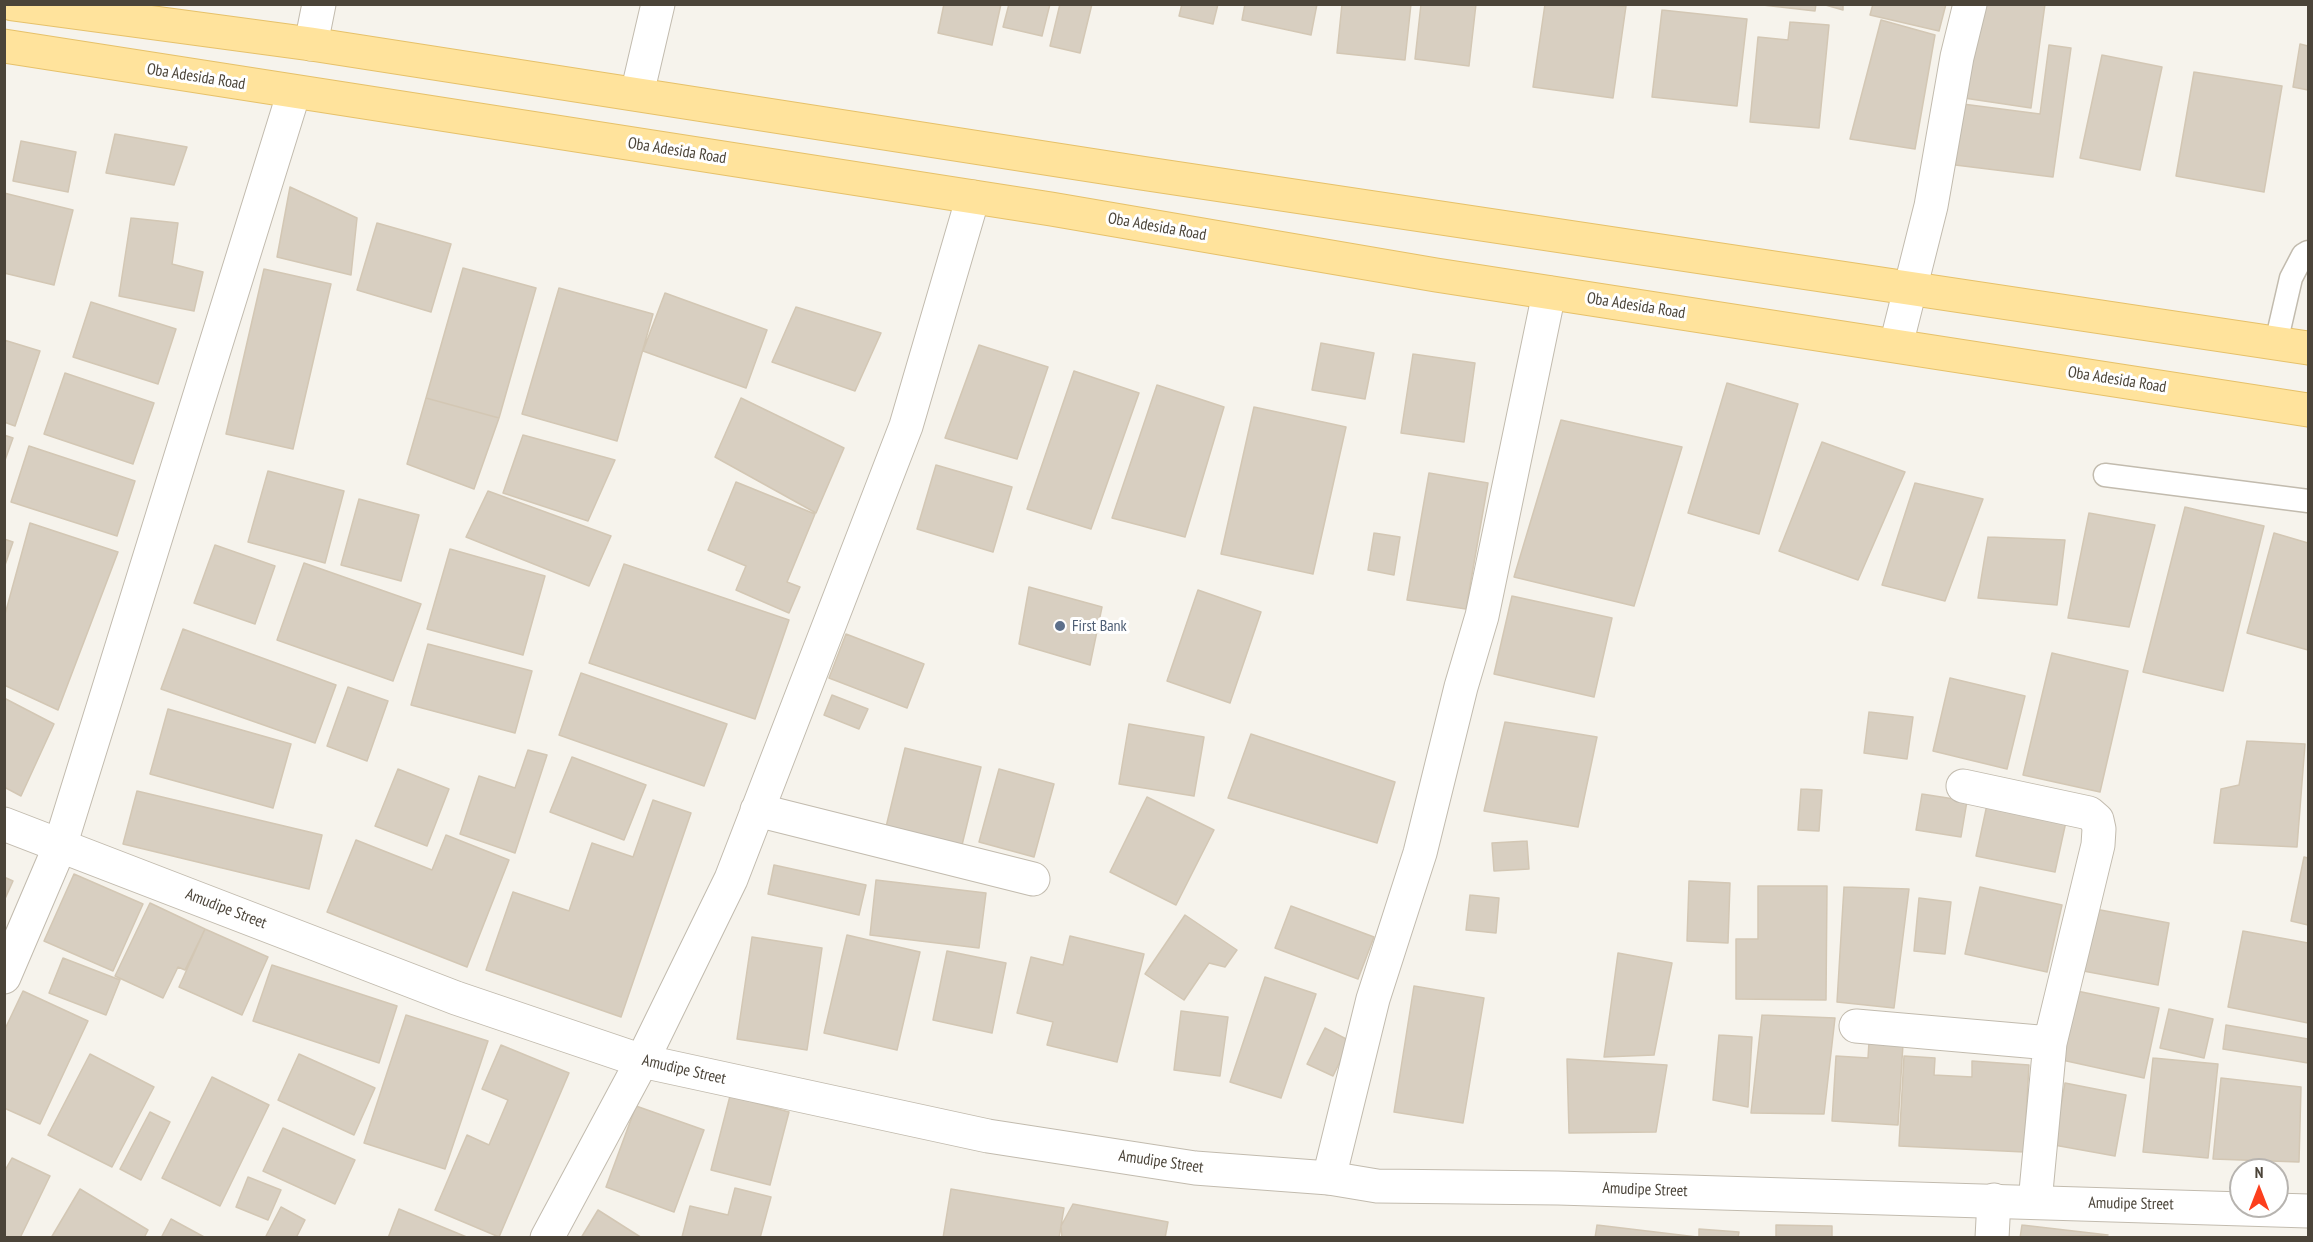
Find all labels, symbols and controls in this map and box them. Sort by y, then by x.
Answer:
street label: Oba Adesida Road [145,60,247,94]
street label: Oba Adesida Road [626,134,728,168]
street label: Oba Adesida Road [1106,209,1208,245]
street label: Oba Adesida Road [1585,289,1687,323]
street label: Oba Adesida Road [2066,363,2168,397]
place label: First Bank [1072,616,1127,636]
marker: First Bank [1053,619,1067,633]
street label: Amudipe Street [183,885,269,933]
street label: Amudipe Street [640,1051,728,1089]
street label: Amudipe Street [1117,1147,1205,1177]
north arrow [2229,1158,2289,1218]
text: N [2255,1162,2263,1182]
street label: Amudipe Street [1602,1179,1688,1201]
street label: Amudipe Street [2088,1194,2174,1214]

